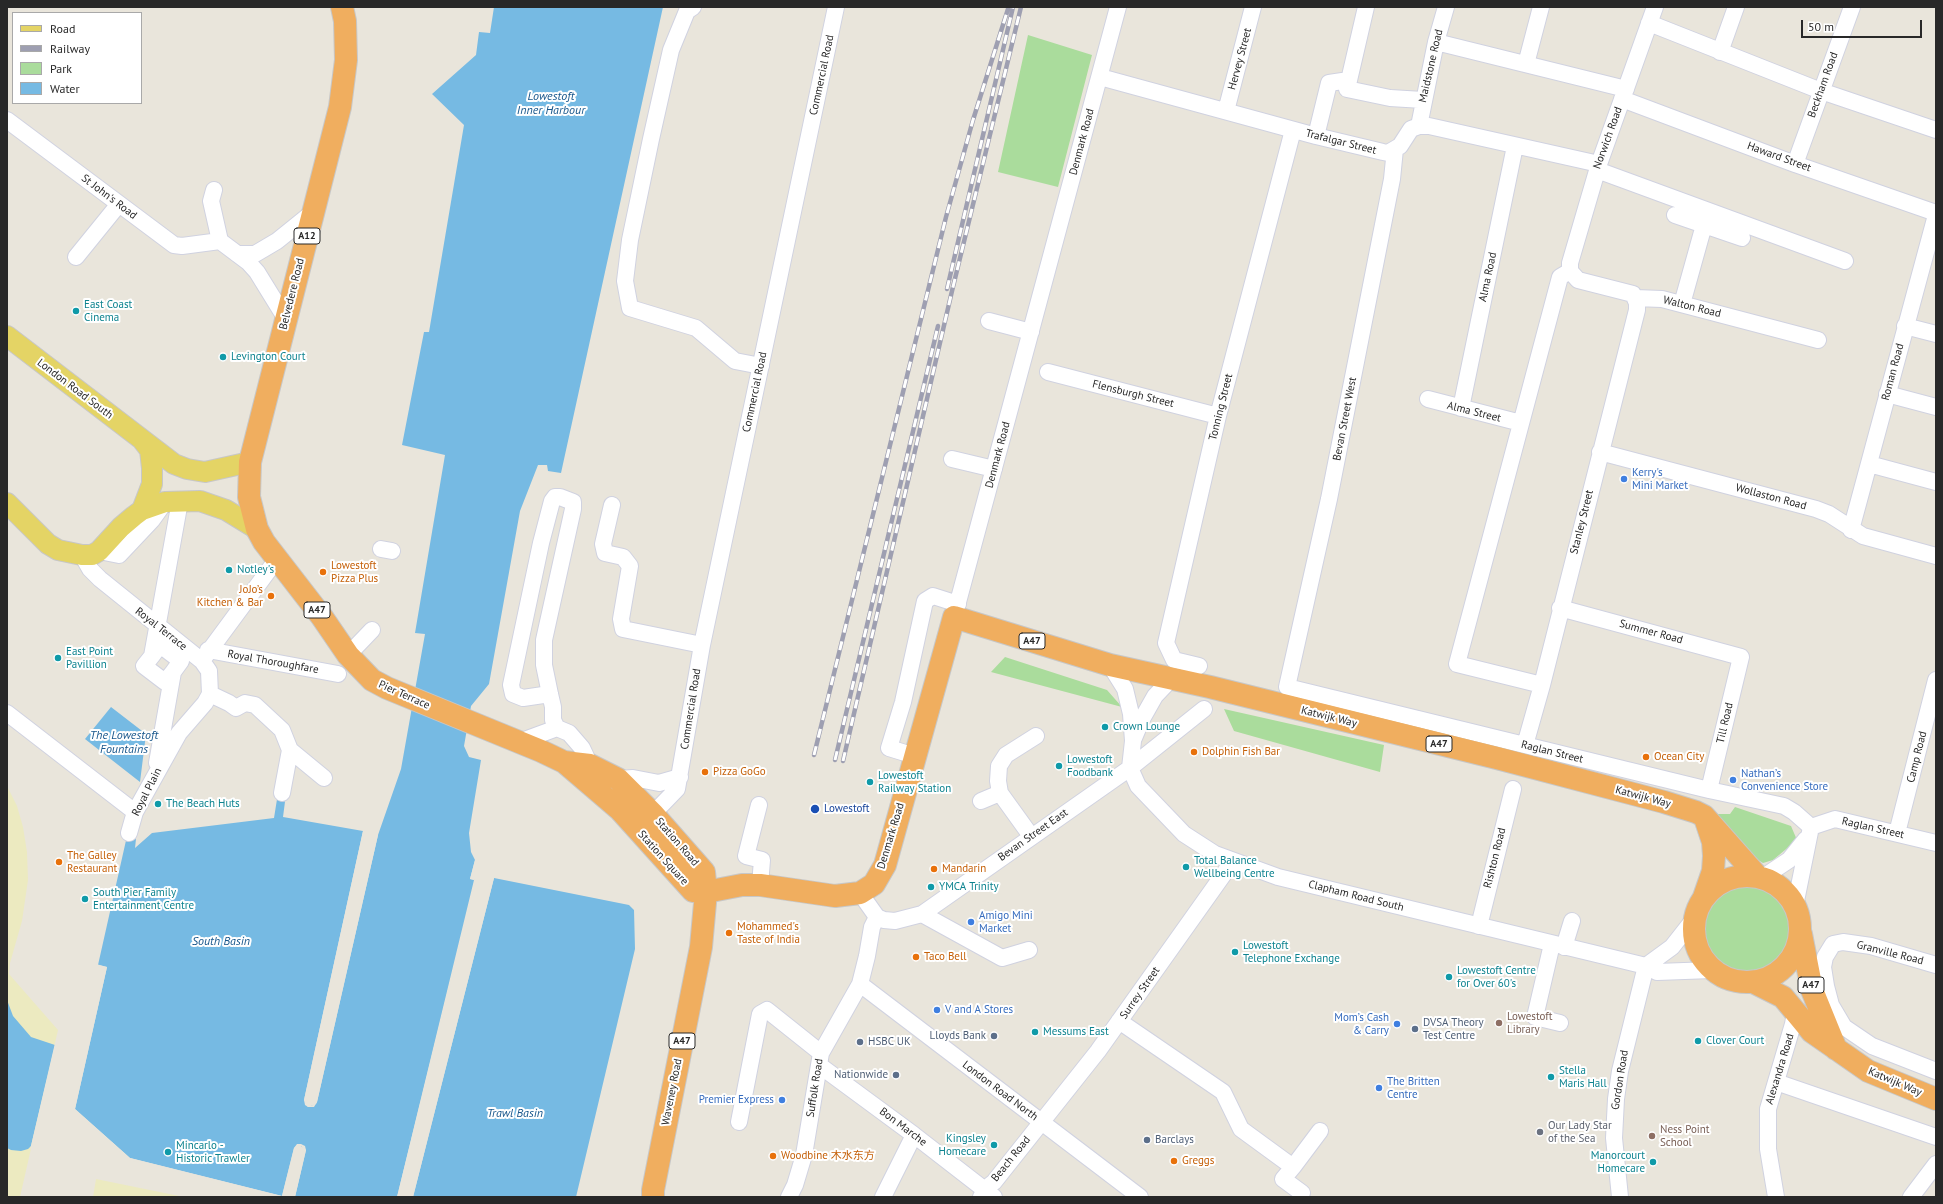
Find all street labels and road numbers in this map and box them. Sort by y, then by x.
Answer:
street label: Hervey Street [1225,27,1255,91]
street label: Maidstone Road [1416,28,1446,104]
street label: Commercial Road [807,34,837,116]
street label: Beckham Road [1805,50,1841,120]
street label: Norwich Road [1591,105,1625,171]
street label: Denmark Road [1067,107,1097,177]
street label: Trafalgar Street [1304,127,1378,157]
street label: Haward Street [1745,139,1813,175]
street label: St John's Road [79,172,139,222]
road number: A12 [294,228,320,244]
street label: Alma Road [1476,251,1500,303]
street label: Belvedere Road [277,257,307,331]
street label: Walton Road [1662,293,1722,321]
street label: Roman Road [1879,342,1907,402]
street label: Commercial Road [740,351,770,433]
street label: London Road South [35,356,115,422]
street label: Tonning Street [1206,372,1236,442]
street label: Bevan Street West [1330,376,1360,462]
street label: Flensburgh Street [1091,377,1175,411]
street label: Alma Street [1446,399,1502,425]
street label: Denmark Road [983,420,1013,490]
street label: Wollaston Road [1734,481,1808,513]
street label: Stanley Street [1568,489,1596,555]
road number: A47 [304,602,330,618]
street label: Royal Terrace [132,605,190,653]
street label: Summer Road [1618,617,1684,647]
road number: A47 [1019,633,1045,649]
street label: Royal Thoroughfare [226,647,320,677]
street label: Commercial Road [678,668,704,750]
street label: Pier Terrace [376,678,432,712]
street label: Till Road [1714,701,1736,745]
street label: Katwijk Way [1300,704,1358,730]
street label: Camp Road [1904,730,1930,784]
road number: A47 [1426,736,1452,752]
street label: Raglan Street [1520,738,1584,766]
street label: Royal Plain [129,766,165,818]
street label: Katwijk Way [1614,783,1672,811]
street label: Denmark Road [875,801,907,871]
street label: Bevan Street East [996,806,1070,864]
street label: Raglan Street [1841,814,1905,842]
street label: Station Road [652,815,702,869]
street label: Rishton Road [1481,826,1509,890]
street label: Station Square [635,828,691,888]
street label: Clapham Road South [1307,878,1405,914]
street label: Granville Road [1855,938,1925,968]
street label: Surrey Street [1117,964,1163,1022]
road number: A47 [1798,977,1824,993]
street label: Alexandra Road [1763,1032,1797,1106]
road number: A47 [669,1033,695,1049]
street label: Gordon Road [1609,1049,1631,1111]
street label: Waveney Road [659,1058,685,1126]
street label: Suffolk Road [804,1058,826,1118]
street label: London Road North [960,1058,1040,1124]
street label: Katwijk Way [1866,1065,1924,1099]
street label: Bon Marche [877,1105,929,1149]
street label: Beach Road [989,1134,1033,1184]

